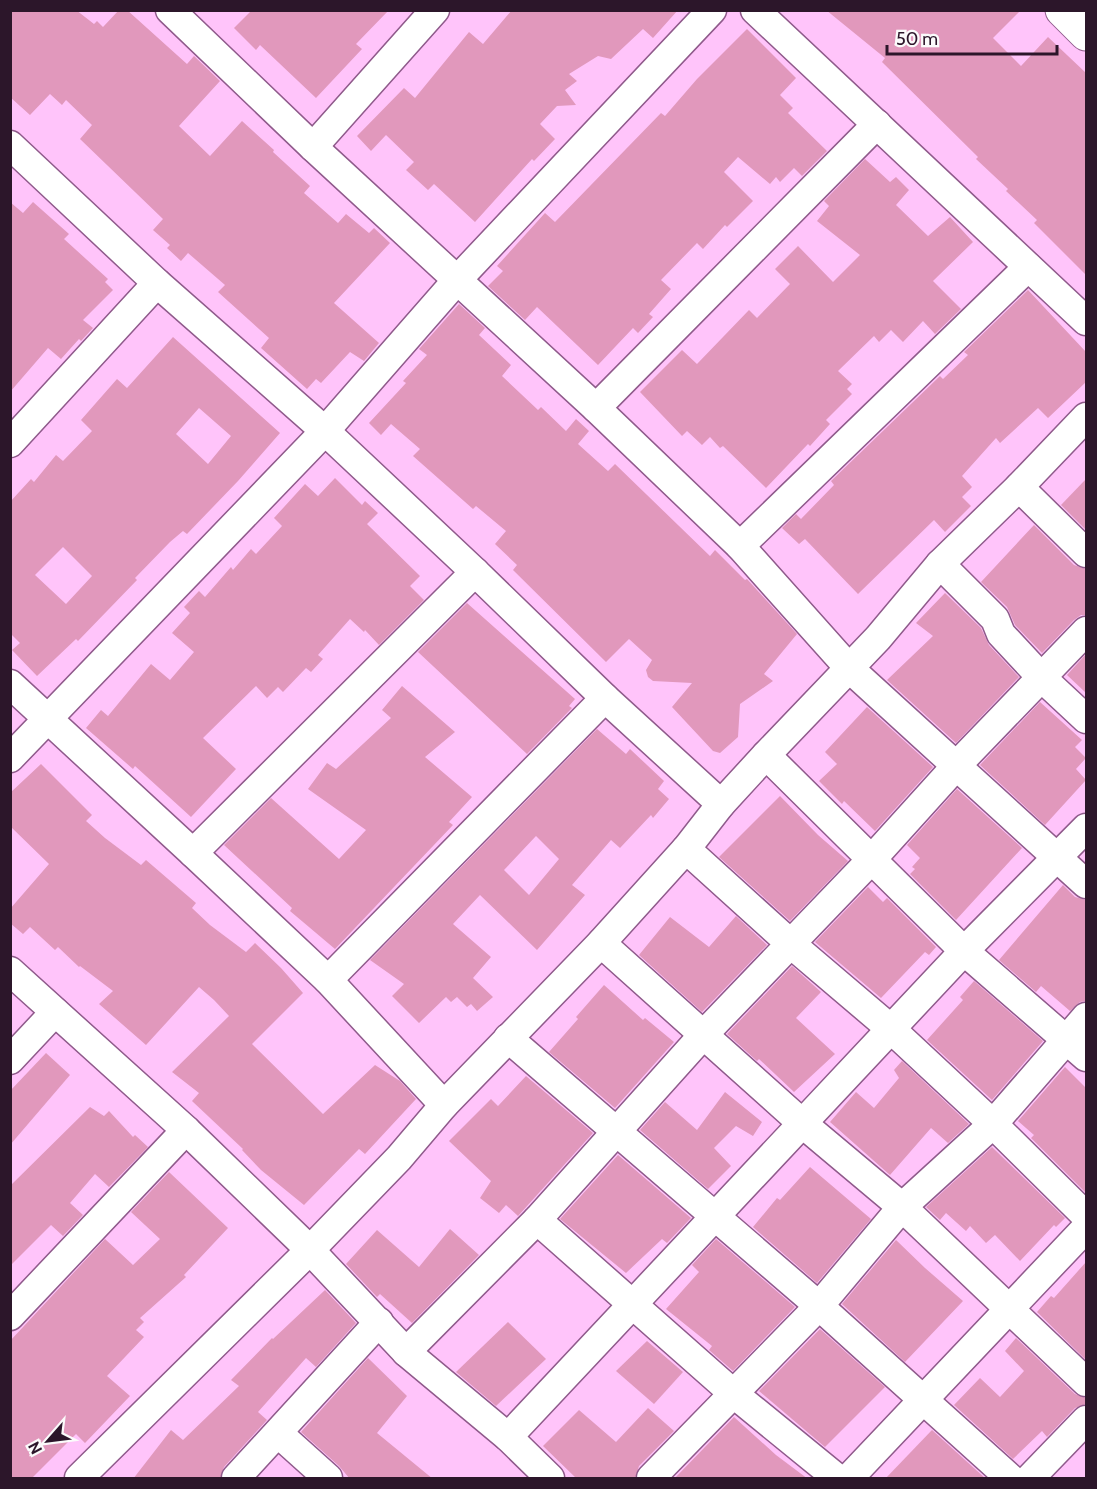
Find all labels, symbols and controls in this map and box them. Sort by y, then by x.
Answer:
scale bar [887,18,1056,56]
text: 50 m [896,28,938,50]
north arrow [18,1411,78,1471]
text: N [24,1438,46,1457]

